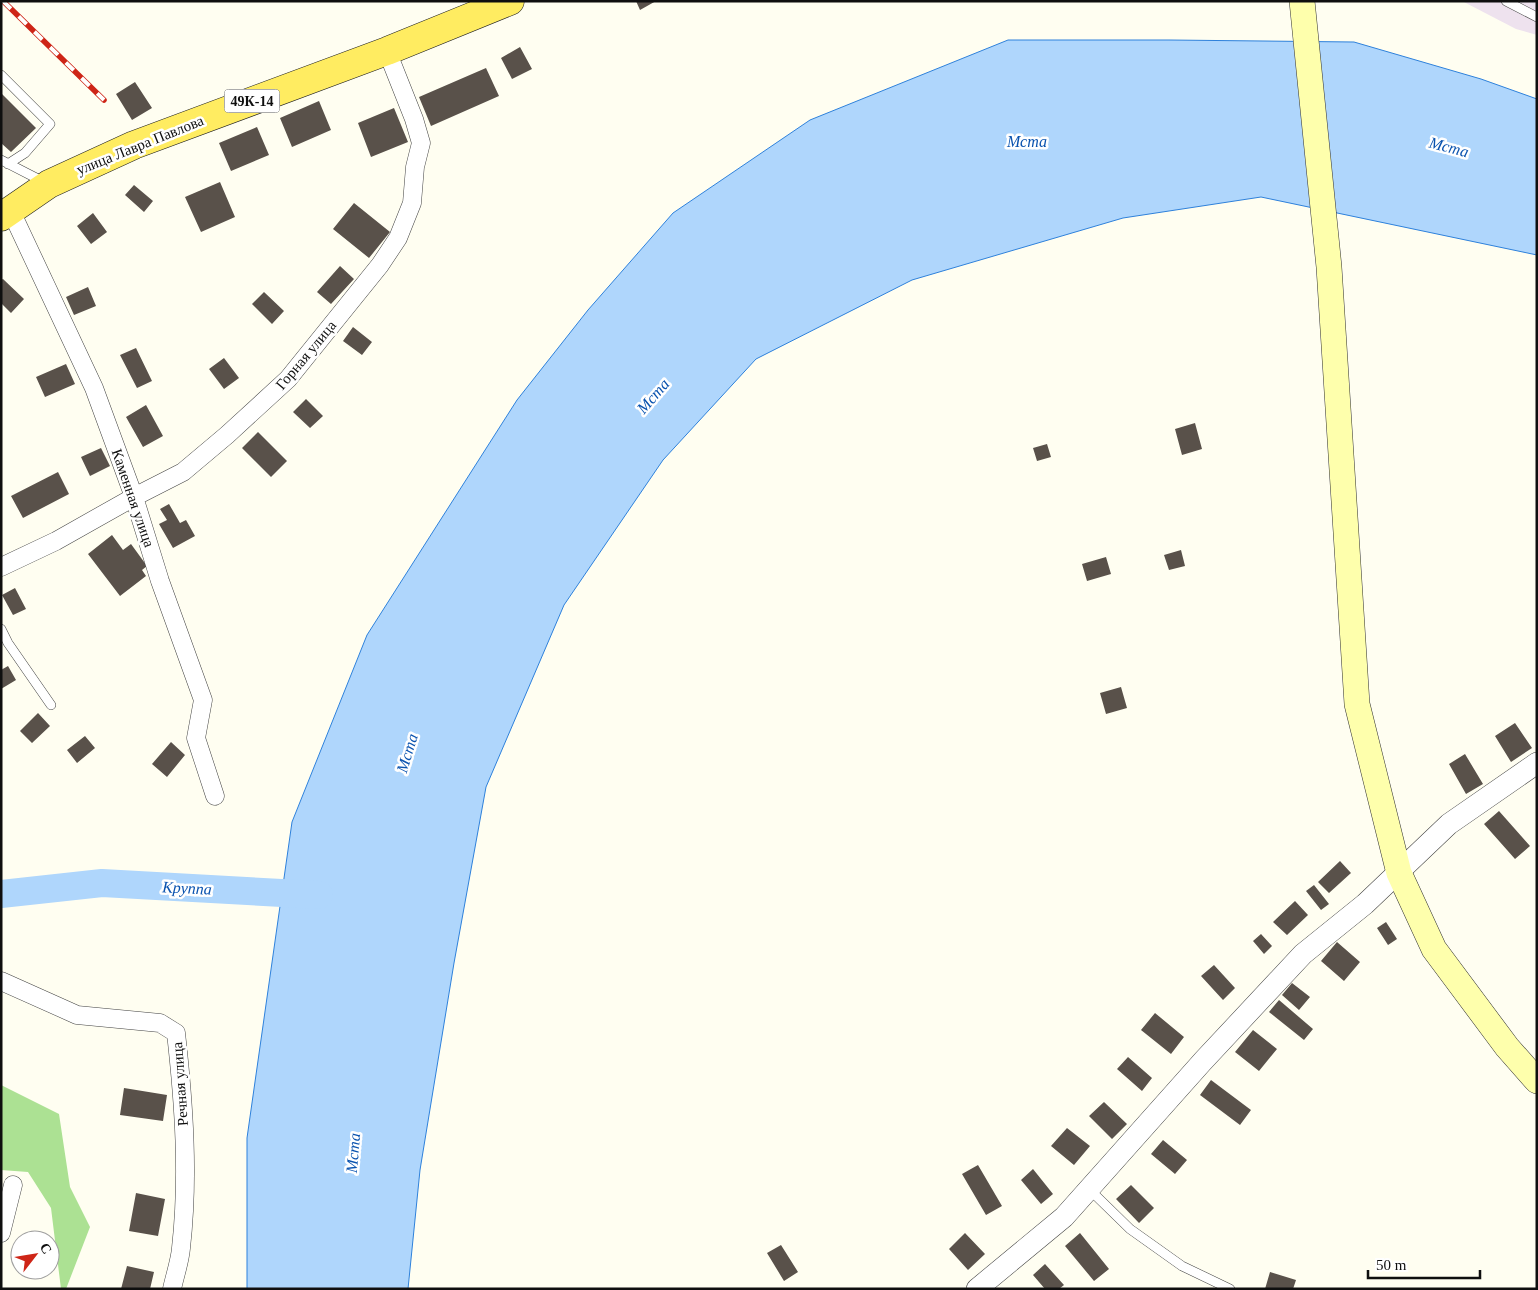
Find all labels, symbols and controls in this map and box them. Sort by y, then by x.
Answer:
road number: 49К-14 [224,90,280,112]
street label: улица Лавра Павлова [74,112,206,178]
water label: Мста [1006,133,1047,150]
water label: Мста [1427,133,1470,160]
street label: Горная улица [273,317,340,393]
water label: Мста [633,375,673,417]
street label: Каменная улица [109,447,157,550]
water label: Мста [393,731,421,776]
water label: Круппа [161,878,212,899]
street label: Речная улица [169,1041,191,1127]
water label: Мста [343,1132,363,1175]
north arrow [10,1230,60,1280]
text: С [37,1240,55,1257]
scale bar [1368,1248,1480,1280]
text: 50 m [1376,1257,1407,1273]

